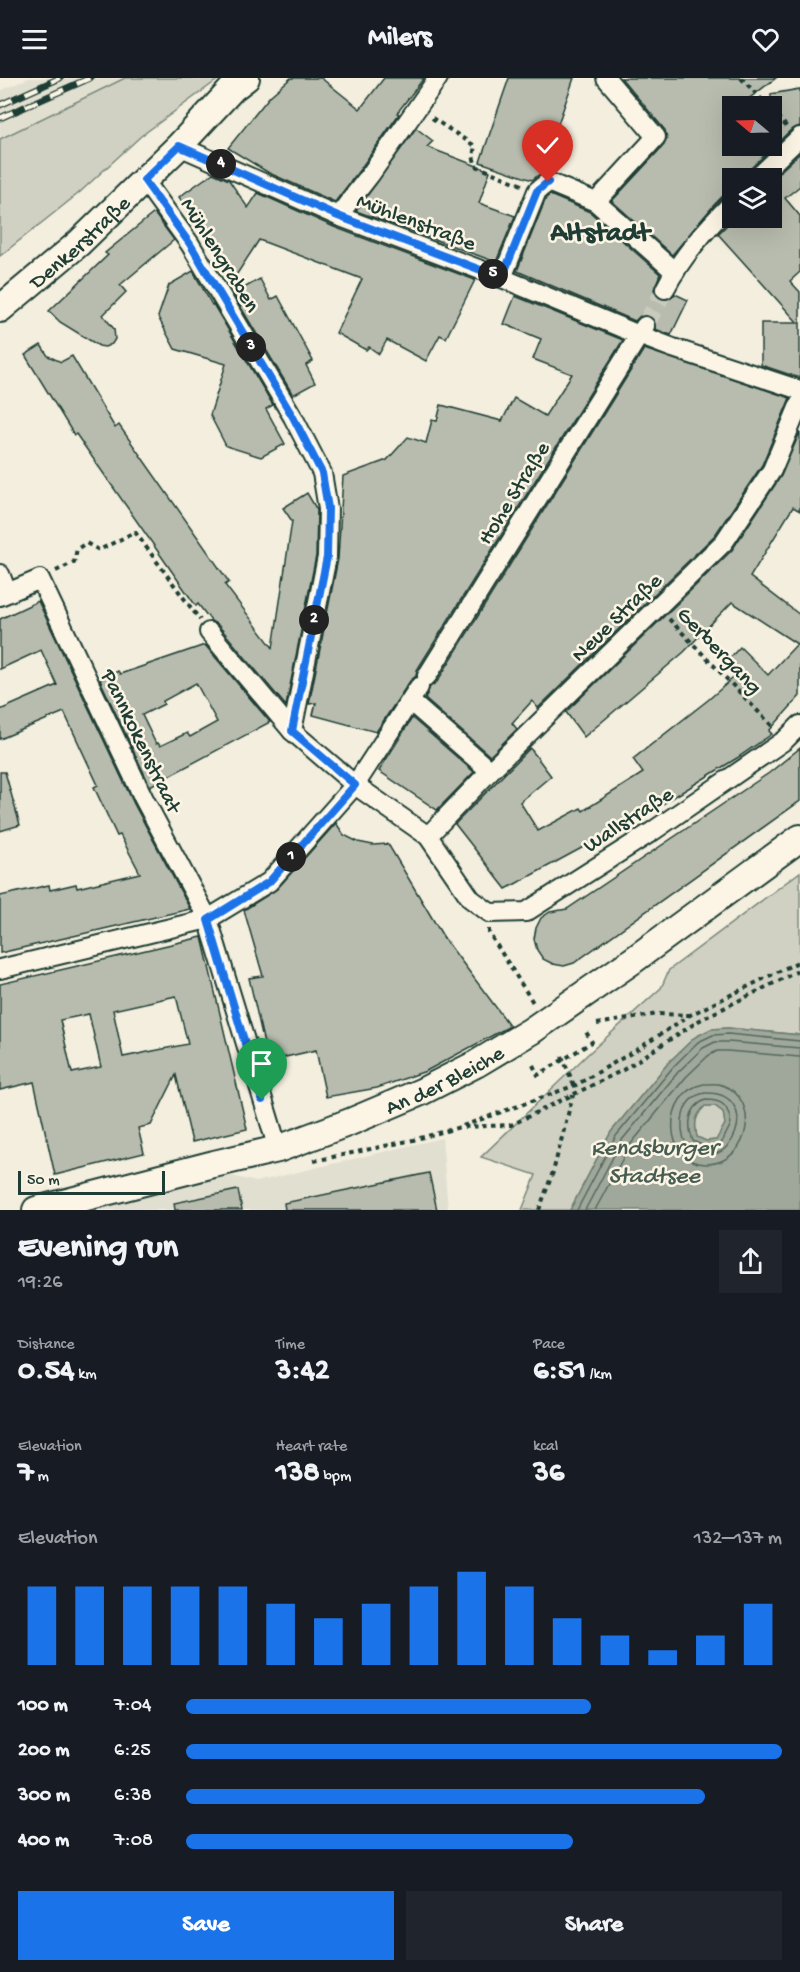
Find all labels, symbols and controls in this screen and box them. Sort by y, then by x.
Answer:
icon: menu [18,23,51,56]
text: Milers [368,23,432,55]
icon: heart [749,23,782,56]
north arrow [722,96,782,156]
map controls [722,96,782,228]
pin [522,120,573,182]
icon: check [531,129,564,162]
pin: 4 [206,149,236,179]
text: 4 [217,154,225,173]
button: layers [722,168,782,228]
street label: Mühlenstraße [352,189,480,259]
street label: Denkerstraße [24,191,138,297]
street label: Mühlengraben [173,194,264,319]
district label: Altstadt [549,218,652,251]
pin: 5 [478,259,508,289]
text: 5 [489,264,497,283]
pin: 3 [236,332,266,362]
text: 3 [247,337,255,356]
street label: Hohe Straße [474,437,558,550]
street label: Neue Straße [567,569,669,669]
street label: Gerbergang [670,603,766,701]
pin: 2 [299,605,329,635]
text: 2 [310,610,318,629]
street label: Pannkokenstraat [93,665,186,820]
street label: Wallstraße [579,782,680,860]
pin: 1 [276,842,306,872]
text: 1 [288,847,294,866]
pin [236,1038,287,1100]
street label: An der Bleiche [383,1041,510,1122]
icon: arrive [245,1047,278,1080]
water label: Rendsburger Stadtsee [591,1135,722,1192]
scale bar [18,1168,165,1196]
text: 50 m [27,1172,60,1191]
text: Evening run [18,1230,178,1268]
button: share [719,1230,782,1293]
text: 19:26 [18,1272,62,1295]
text: Distance [18,1336,75,1355]
text: Time [276,1336,305,1355]
text: Pace [533,1336,565,1355]
text: 0.54 [18,1355,74,1390]
text: 3:42 [276,1355,330,1390]
text: 6:51 [533,1355,586,1390]
text: km [74,1366,97,1385]
text: /km [586,1366,612,1385]
text: Elevation [18,1438,82,1457]
text: Heart rate [276,1438,347,1457]
text: kcal [533,1438,558,1457]
text: 7 [18,1457,34,1492]
text: 138 [276,1457,320,1492]
text: 36 [533,1457,564,1492]
text: m [34,1468,49,1487]
text: bpm [320,1468,351,1487]
text: Elevation [18,1528,98,1551]
text: 132–137 m [694,1528,782,1551]
text: 100 m [18,1695,68,1718]
text: 7:04 [114,1695,152,1718]
text: 200 m [18,1740,69,1763]
text: 6:25 [114,1740,151,1763]
text: 300 m [18,1785,70,1808]
text: 6:38 [114,1785,152,1808]
text: 400 m [18,1830,69,1853]
text: 7:08 [114,1830,153,1853]
button: Save [18,1891,394,1960]
button: Share [406,1891,782,1960]

